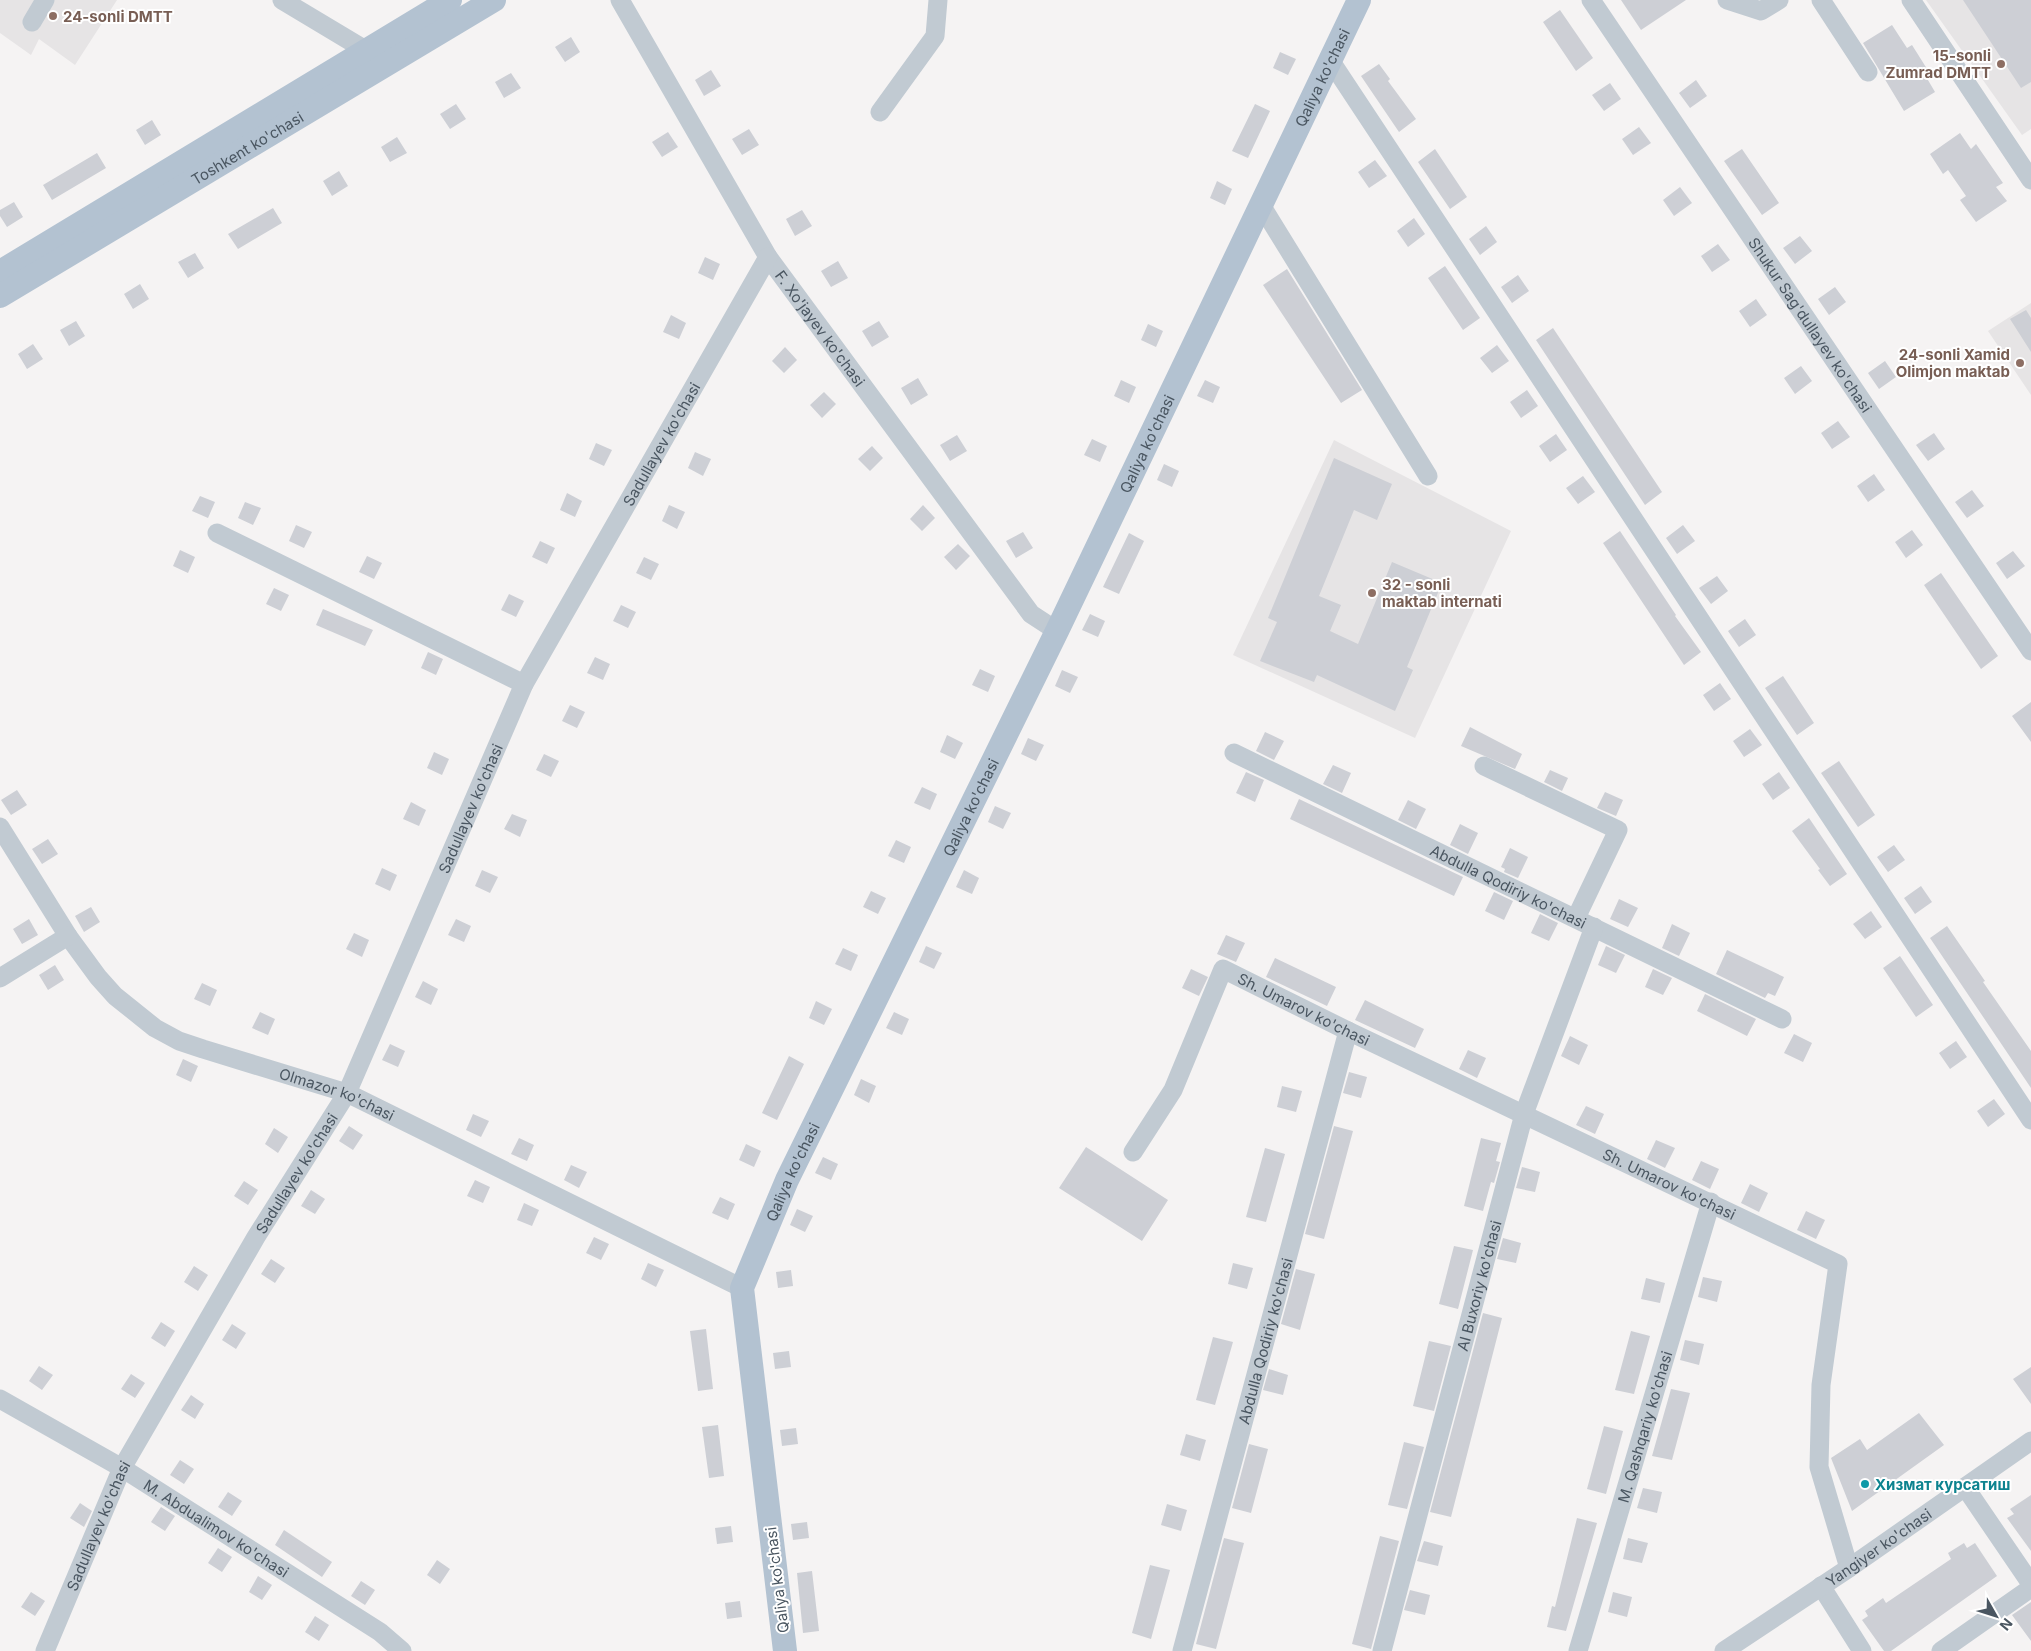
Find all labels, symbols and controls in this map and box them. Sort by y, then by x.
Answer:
place label: 24-sonli DMTT [63,7,173,26]
marker: 24-sonli DMTT [47,10,59,22]
street label: Qaliya ko'chasi [1290,25,1354,130]
place label: 15-sonli Zumrad DMTT [1886,46,1991,82]
marker: 15-sonli Zumrad DMTT [1995,58,2007,70]
street label: Toshkent ko'chasi [188,107,307,189]
street label: Shukur Sag'dullayev ko'chasi [1745,234,1876,416]
street label: F. Xo'jayev ko'chasi [771,266,869,390]
place label: 24-sonli Xamid Olimjon maktab [1896,345,2010,381]
marker: 24-sonli Xamid Olimjon maktab [2014,357,2026,369]
street label: Sadullayev ko'chasi [618,379,704,509]
street label: Qaliya ko'chasi [1115,391,1178,496]
place label: 32 - sonli maktab internati [1382,575,1502,611]
marker: 32 - sonli maktab internati [1366,587,1378,599]
street label: Sadullayev ko'chasi [434,741,507,876]
street label: Qaliya ko'chasi [938,755,1002,859]
street label: Abdulla Qodiriy ko'chasi [1427,840,1590,932]
street label: Sh. Umarov ko'chasi [1235,968,1373,1050]
street label: Olmazor ko'chasi [277,1063,398,1124]
street label: Sadullayev ko'chasi [251,1109,342,1237]
street label: Qaliya ko'chasi [761,1119,823,1224]
street label: Sh. Umarov ko'chasi [1600,1144,1739,1223]
street label: Al Buxoriy ko'chasi [1452,1218,1505,1353]
street label: Abdulla Qodiriy ko'chasi [1234,1256,1296,1426]
street label: M. Qashqariy ko'chasi [1613,1349,1676,1505]
street label: Sadullayev ko'chasi [62,1457,134,1594]
street label: M. Abdualimov ko'chasi [140,1475,293,1581]
place label: Хизмат курсатиш [1875,1475,2010,1494]
marker: Хизмат курсатиш [1859,1478,1871,1490]
street label: Yangiyer ko'chasi [1822,1504,1935,1590]
street label: Qaliya ko'chasi [761,1526,793,1634]
north arrow [1971,1591,2021,1641]
text: N [1997,1615,2016,1634]

